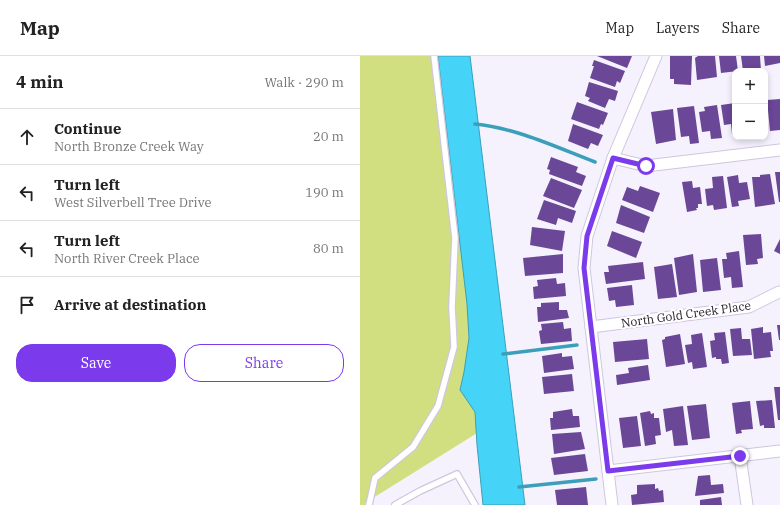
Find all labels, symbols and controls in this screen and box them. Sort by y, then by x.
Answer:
text: Map [20,16,60,40]
text: Map [606,19,634,37]
text: Layers [656,19,700,37]
text: Share [722,19,760,37]
map controls [732,68,768,140]
button: + [732,68,768,104]
text: 4 min [16,71,64,93]
text: Walk · 290 m [265,74,344,91]
button: − [732,104,768,140]
text: Continue [54,119,121,138]
icon: ahead [16,126,38,148]
text: 20 m [313,128,344,145]
text: North Bronze Creek Way [54,138,204,155]
route start [637,157,655,175]
text: Turn left [54,175,120,194]
icon: left [16,182,38,204]
text: 190 m [305,184,344,201]
text: West Silverbell Tree Drive [54,194,212,211]
text: Turn left [54,231,120,250]
icon: left [16,238,38,260]
text: 80 m [313,240,344,257]
text: North River Creek Place [54,250,200,267]
icon: arrive [16,294,38,316]
text: Arrive at destination [54,295,206,314]
street label: North Gold Creek Place [620,297,752,331]
button: Save [16,344,176,382]
button: Share [184,344,344,382]
route end [731,447,749,465]

